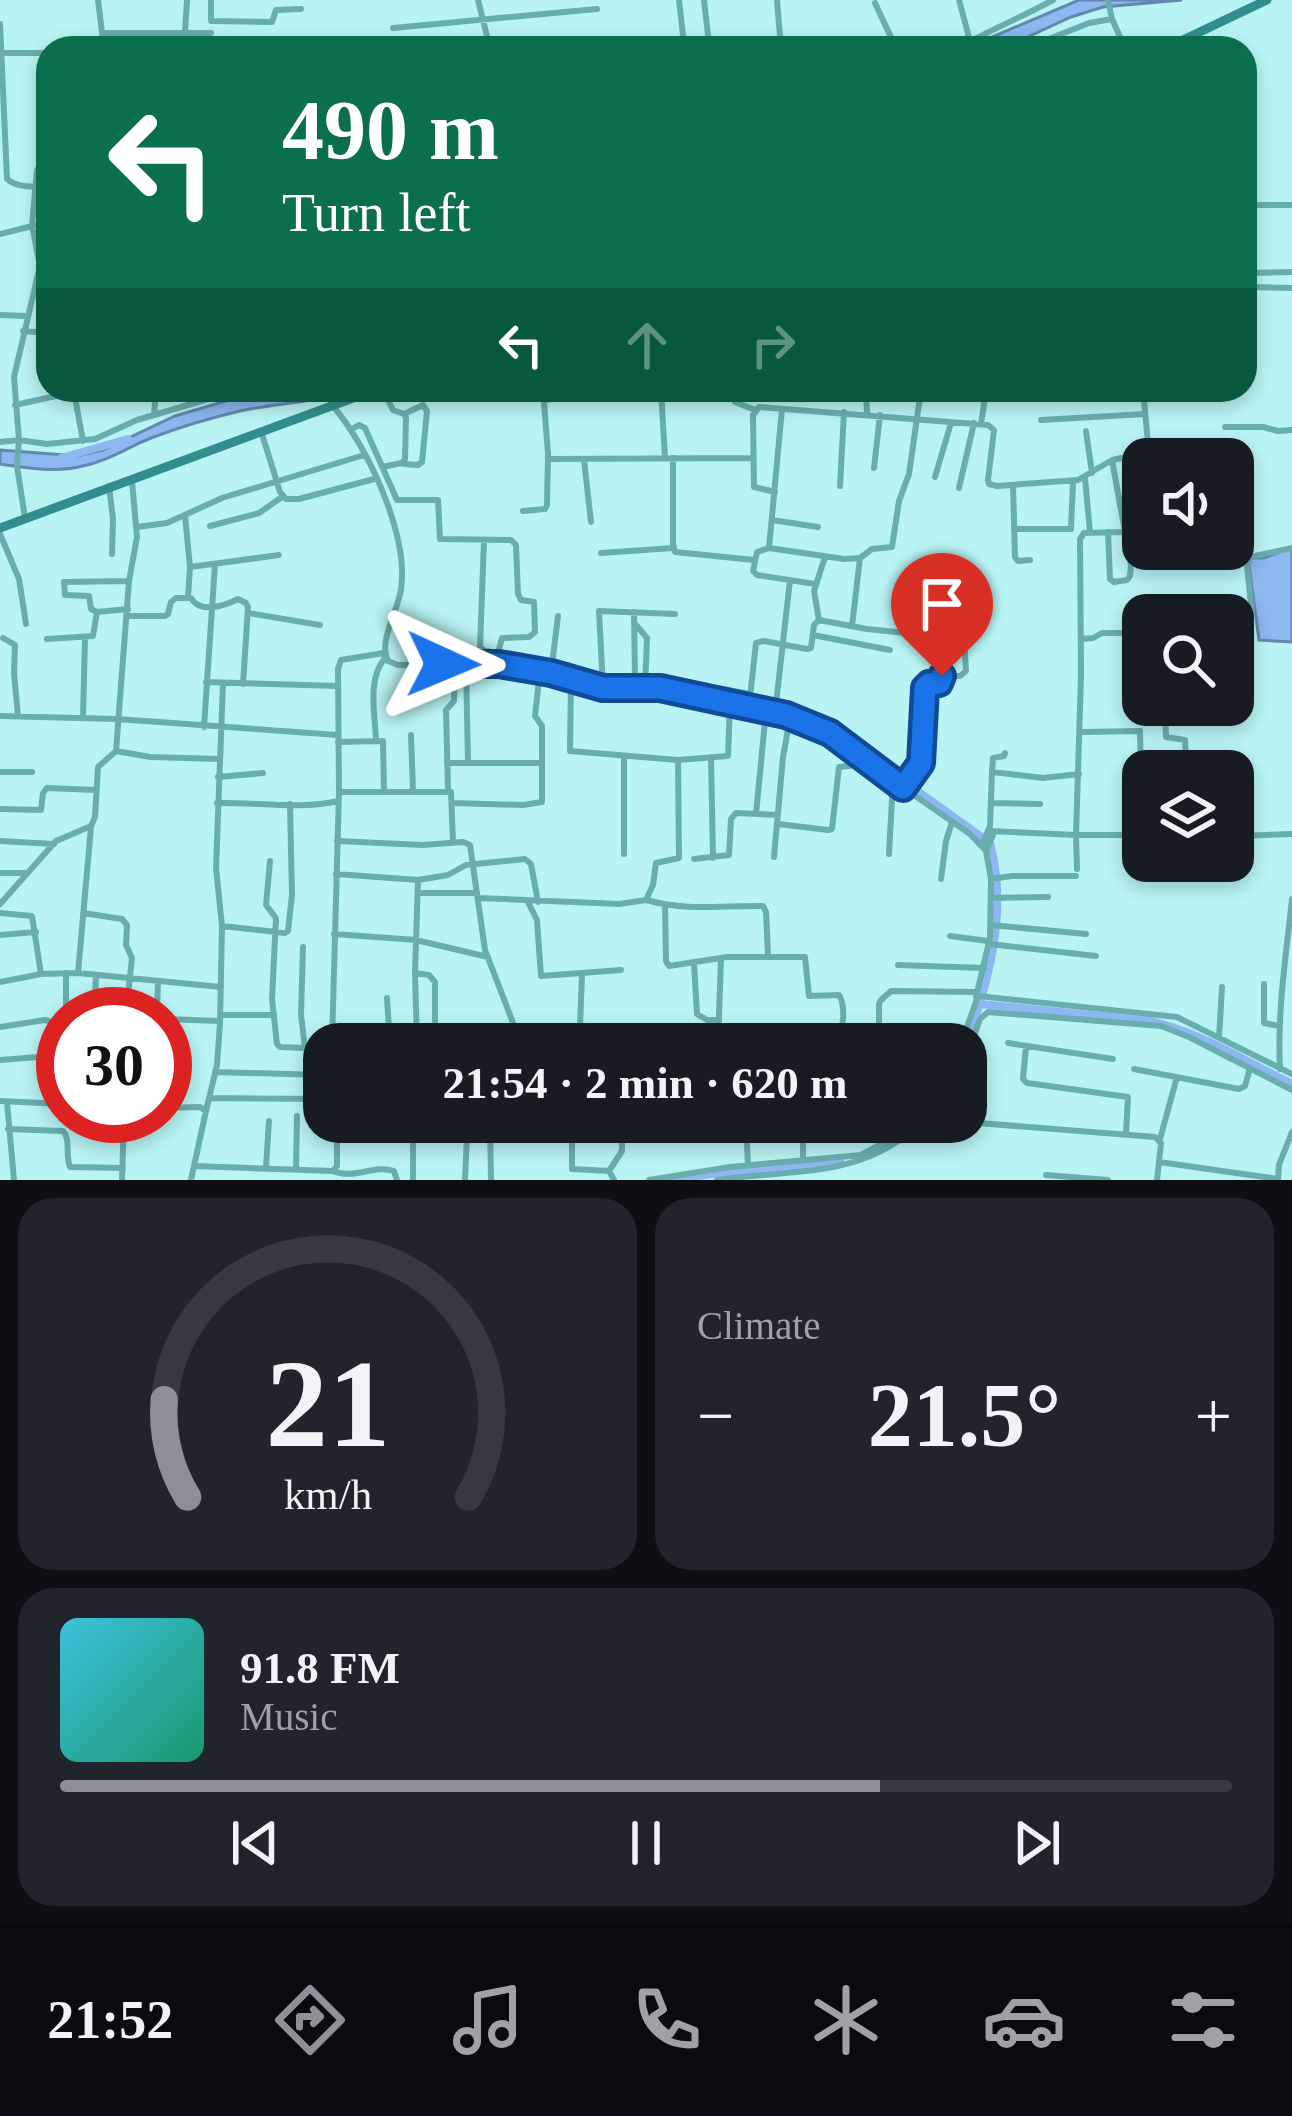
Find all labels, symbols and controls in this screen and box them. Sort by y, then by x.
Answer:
icon: left [84,84,240,240]
text: 490 m [282,84,499,177]
text: Turn left [282,183,471,243]
icon: left [488,312,554,378]
icon: ahead [614,312,680,378]
icon: right [740,312,806,378]
map controls [1122,438,1254,882]
button: sound [1122,438,1254,570]
pin [891,553,993,676]
icon: arrive [909,571,975,637]
button: search [1122,594,1254,726]
position arrow [380,601,506,727]
button: layers [1122,750,1254,882]
speed limit sign: 30 [36,987,192,1143]
text: 21:54 · 2 min · 620 m [443,1058,848,1108]
text: Climate [697,1304,820,1347]
text: 21 [265,1335,390,1473]
text: 21.5° [868,1366,1061,1465]
text: − [697,1379,734,1452]
text: + [1195,1379,1232,1452]
text: km/h [283,1471,372,1518]
text: 91.8 FM [240,1643,400,1693]
text: Music [240,1695,338,1738]
icon: previous [222,1810,288,1876]
icon: pause [613,1810,679,1876]
icon: next [1004,1810,1070,1876]
icon: directions [268,1978,352,2062]
icon: music [446,1978,530,2062]
icon: phone [625,1978,709,2062]
icon: climate [804,1978,888,2062]
icon: car [982,1978,1066,2062]
icon: filters [1161,1978,1245,2062]
text: 21:52 [47,1990,173,2050]

